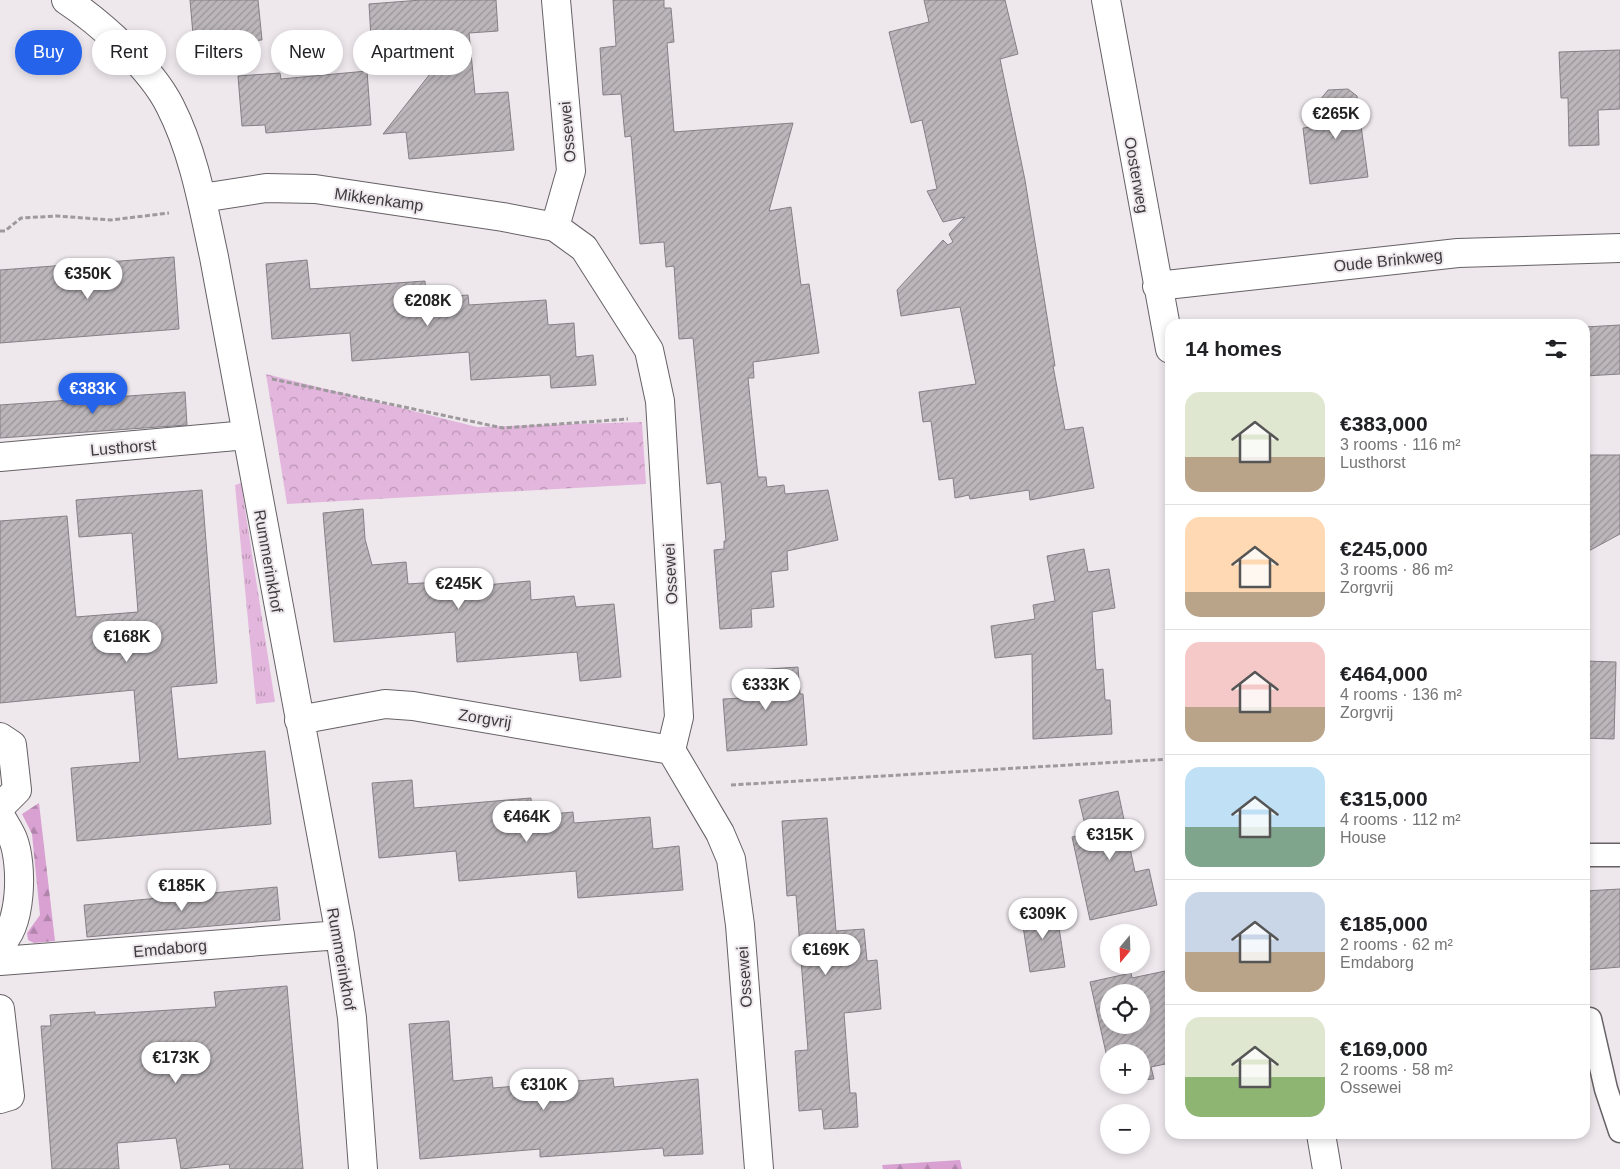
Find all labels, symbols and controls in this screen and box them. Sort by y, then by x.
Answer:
chip: Buy [15,30,82,75]
chip: Rent [92,30,166,75]
chip: Filters [176,30,261,75]
chip: New [271,30,343,75]
chip: Apartment [353,30,472,75]
pin: €265K [1301,98,1371,140]
street label: Ossewei [556,101,579,163]
text: €265K [1312,105,1360,122]
street label: Oosterweg [1121,136,1152,215]
street label: Mikkenkamp [333,185,425,214]
street label: Oude Brinkweg [1333,246,1443,275]
pin: €350K [53,258,123,300]
text: €350K [64,265,112,282]
pin: €208K [393,284,463,327]
text: €208K [404,292,452,309]
icon: filters [1542,335,1570,363]
text: 14 homes [1185,337,1282,360]
pin: €383K [58,372,128,415]
text: €383K [69,380,117,397]
icon: home [1225,412,1285,472]
text: €383,000 [1340,412,1428,435]
street label: Lusthorst [90,436,157,459]
text: 3 rooms · 116 m² [1340,436,1461,453]
text: Lusthorst [1340,454,1406,471]
street label: Rummerinkhof [251,508,286,614]
icon: home [1225,537,1285,597]
text: €245,000 [1340,537,1428,560]
street label: Ossewei [660,543,681,605]
text: 3 rooms · 86 m² [1340,561,1453,578]
pin: €245K [424,568,494,610]
text: €245K [435,575,483,592]
text: Zorgvrij [1340,579,1393,596]
pin: €168K [92,620,162,663]
text: €168K [103,628,151,645]
icon: home [1225,662,1285,722]
text: €464,000 [1340,662,1428,685]
pin: €333K [731,668,801,711]
text: €333K [742,676,790,693]
text: 4 rooms · 136 m² [1340,686,1462,703]
text: Zorgvrij [1340,704,1393,721]
street label: Zorgvrij [457,706,513,731]
icon: home [1225,787,1285,847]
text: €315,000 [1340,787,1428,810]
pin: €464K [492,800,562,843]
text: €464K [503,808,551,825]
text: 4 rooms · 112 m² [1340,811,1461,828]
pin: €315K [1075,818,1145,861]
text: €315K [1086,826,1134,843]
text: House [1340,829,1386,846]
pin: €185K [147,870,217,912]
text: €185K [158,877,206,894]
pin: €309K [1008,898,1078,940]
text: €309K [1019,905,1067,922]
street label: Rummerinkhof [324,906,359,1012]
icon: home [1225,912,1285,972]
text: €185,000 [1340,912,1428,935]
north arrow [1100,924,1150,974]
map controls [1100,924,1150,1154]
pin: €169K [791,934,861,976]
text: 2 rooms · 62 m² [1340,936,1453,953]
street label: Emdaborg [133,937,208,960]
text: €169K [802,941,850,958]
street label: Ossewei [734,946,755,1008]
text: Emdaborg [1340,954,1414,971]
button: locate [1100,984,1150,1034]
icon: home [1225,1037,1285,1097]
text: €169,000 [1340,1037,1428,1060]
pin: €173K [141,1042,211,1084]
button: + [1100,1044,1150,1094]
text: €173K [152,1049,200,1066]
text: 2 rooms · 58 m² [1340,1061,1453,1078]
pin: €310K [509,1068,579,1111]
text: €310K [520,1076,568,1093]
text: Ossewei [1340,1079,1401,1096]
button: − [1100,1104,1150,1154]

